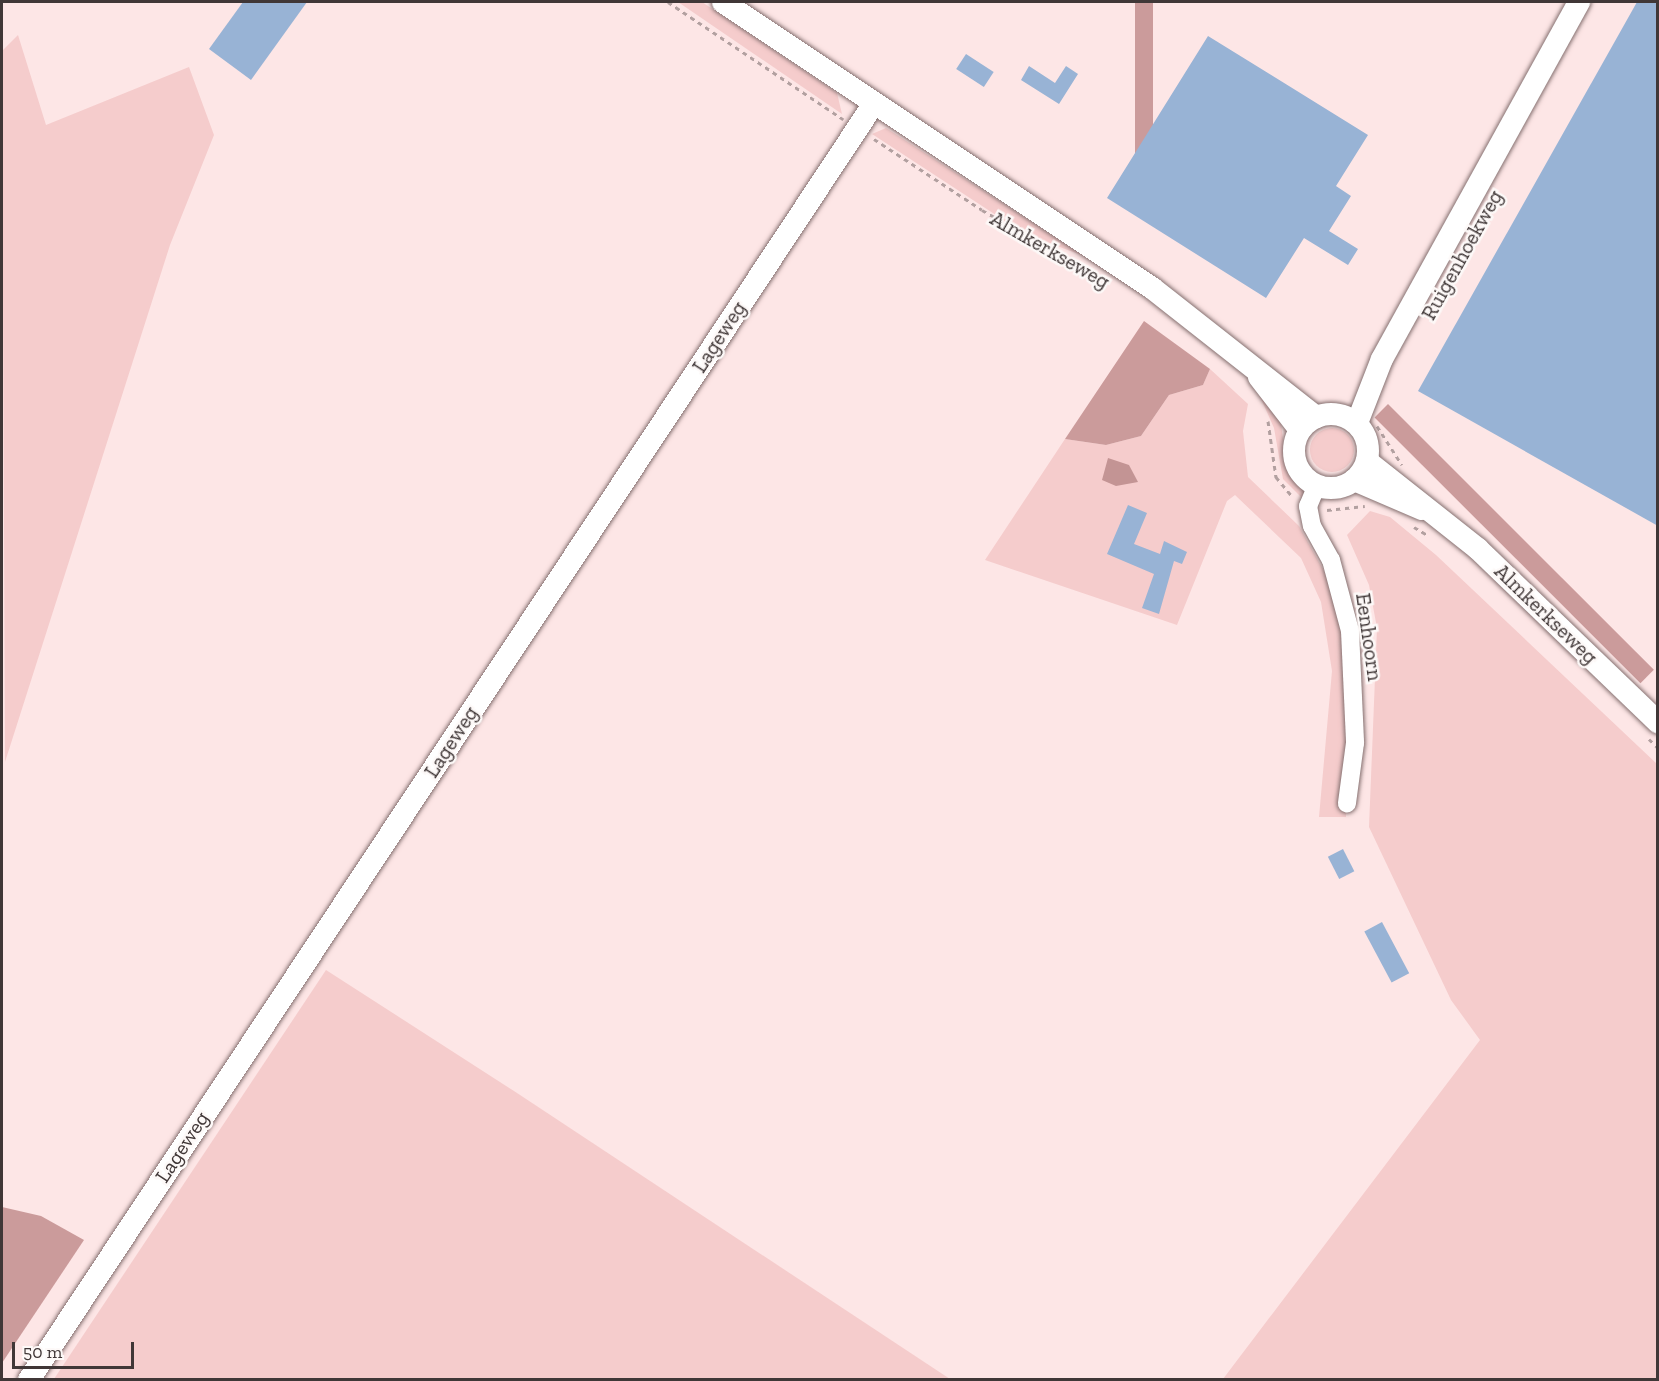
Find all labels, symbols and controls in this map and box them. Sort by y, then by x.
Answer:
street label: Ruigenhoekweg [1416,186,1508,324]
street label: Almkerkseweg [986,206,1114,294]
street label: Lageweg [687,297,751,377]
street label: Almkerkseweg [1489,559,1603,669]
street label: Eenhoorn [1350,591,1388,683]
street label: Lageweg [419,702,483,782]
street label: Lageweg [150,1107,214,1187]
scale bar [15,1330,136,1368]
text: 50 m [23,1341,62,1363]

